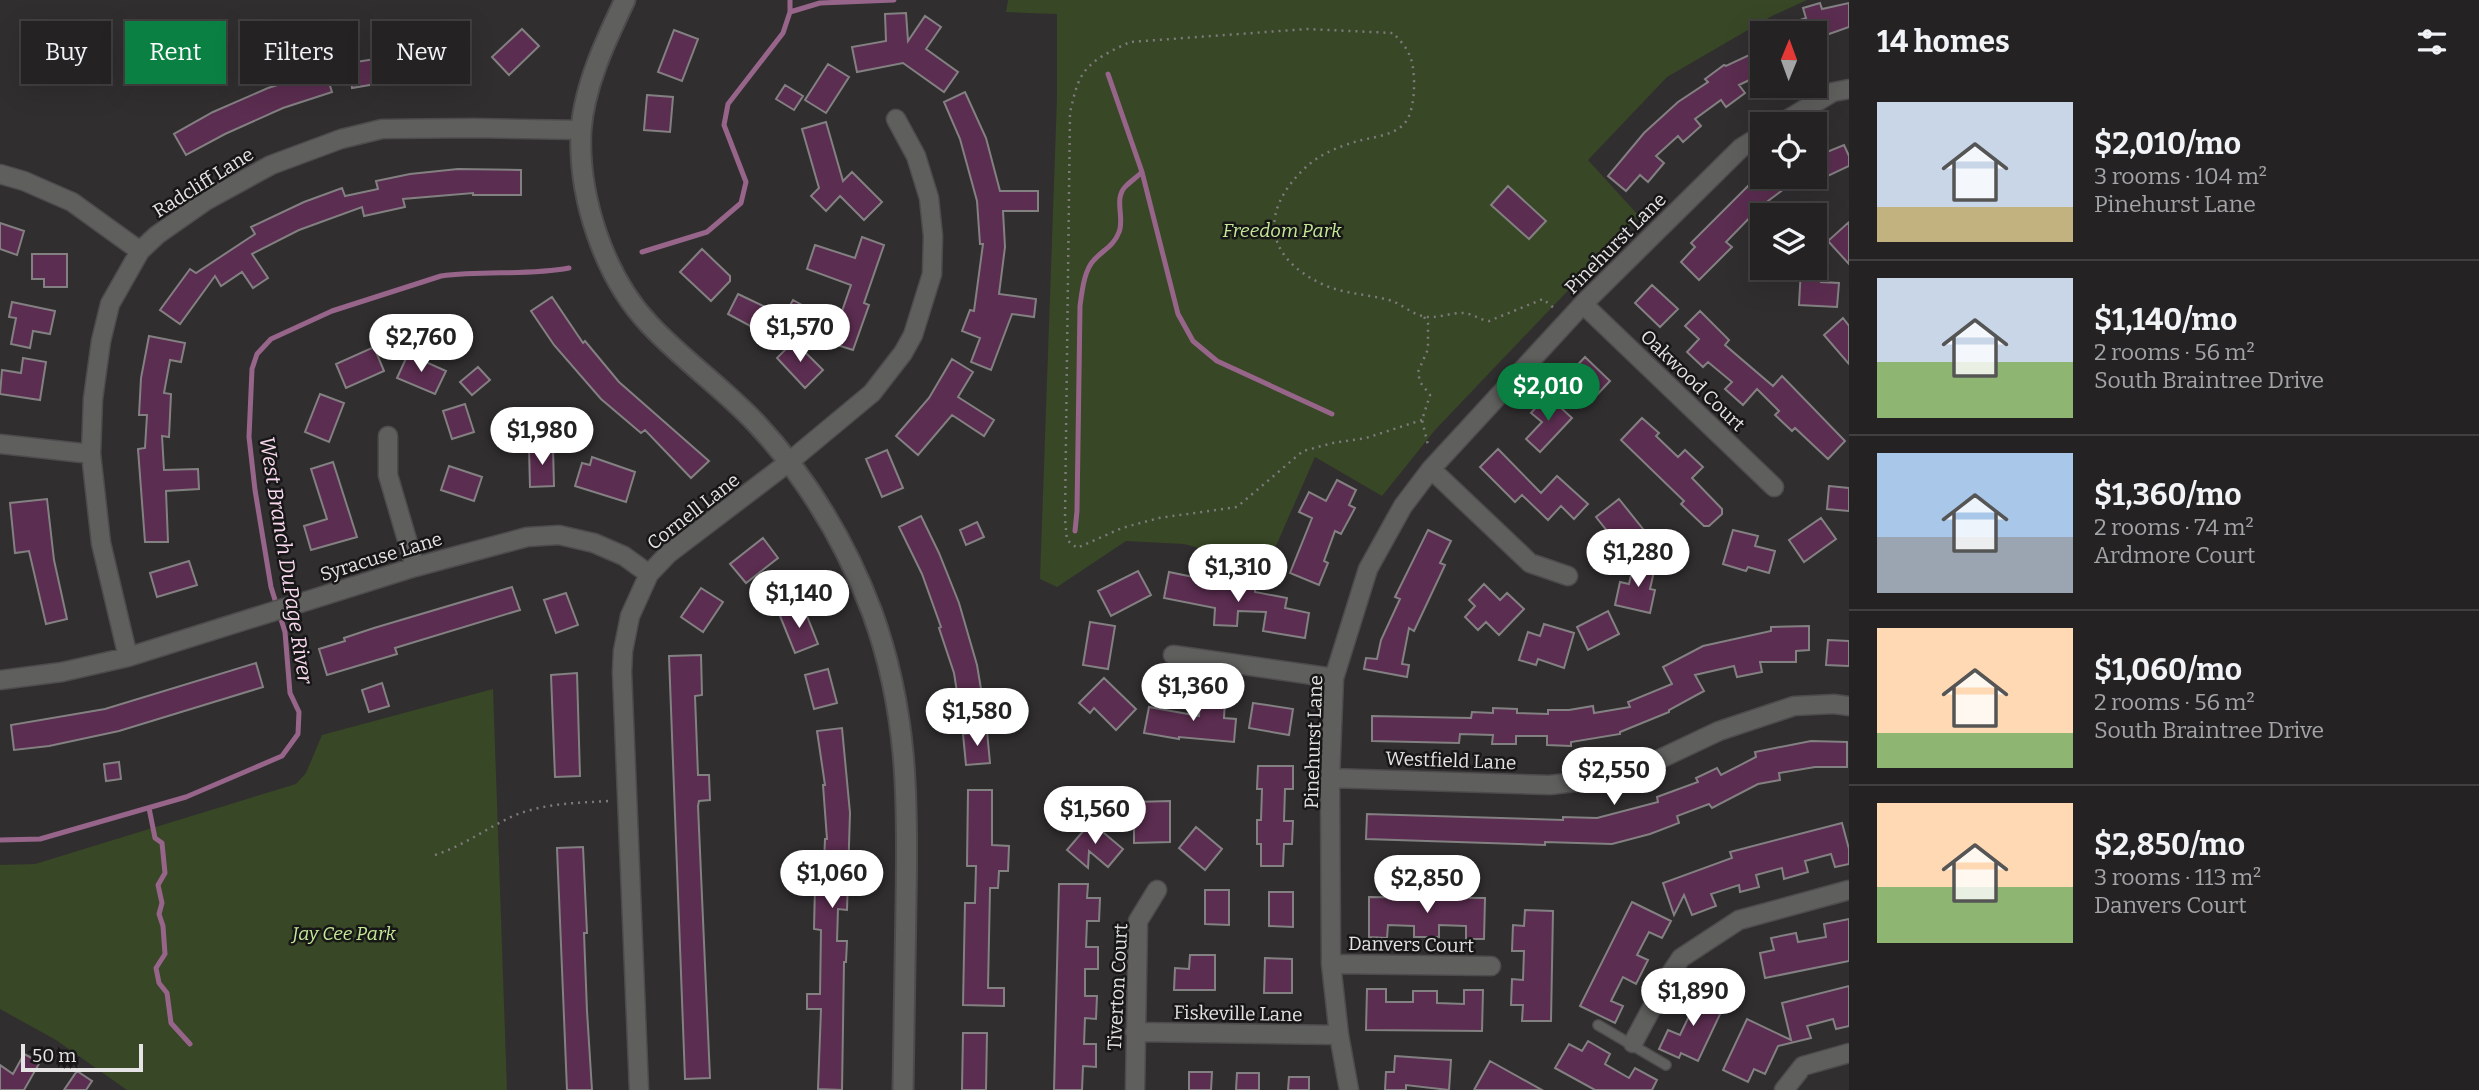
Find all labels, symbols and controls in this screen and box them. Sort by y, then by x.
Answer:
chip: Buy [21,21,111,84]
chip: Rent [125,21,226,84]
chip: Filters [240,21,358,84]
chip: New [372,21,470,84]
north arrow [1750,21,1827,98]
map controls [1750,21,1827,280]
icon: filters [2413,23,2451,61]
text: 14 homes [1877,24,2010,60]
button: locate [1750,112,1827,189]
text: $2,010/mo [2094,126,2241,162]
icon: home [1933,130,2017,214]
street label: Radcliff Lane [149,142,258,222]
text: 3 rooms · 104 m² [2094,162,2267,190]
street label: Pinehurst Lane [1560,188,1671,299]
text: Pinehurst Lane [2094,190,2256,218]
button: layers [1750,203,1827,280]
park label: Freedom Park [1223,219,1342,242]
text: $1,140/mo [2094,302,2237,338]
pin: $1,570 [743,304,857,364]
icon: home [1933,306,2017,390]
text: $1,570 [766,313,834,341]
pin: $2,760 [364,314,478,374]
text: $2,760 [385,323,457,351]
street label: Oakwood Court [1636,325,1750,436]
text: 2 rooms · 56 m² [2094,338,2255,366]
pin: $2,010 [1491,364,1605,423]
text: South Braintree Drive [2094,366,2324,394]
text: $2,010 [1513,372,1583,400]
pin: $1,980 [485,407,599,467]
text: $1,980 [506,416,578,444]
water label: West Branch DuPage River [254,435,319,687]
street label: Cornell Lane [642,468,744,555]
text: $1,360/mo [2094,477,2242,513]
icon: home [1933,481,2017,565]
text: 2 rooms · 74 m² [2094,513,2254,541]
street label: Syracuse Lane [317,527,445,586]
pin: $1,280 [1581,530,1695,589]
text: $1,280 [1602,538,1674,566]
text: Ardmore Court [2094,541,2255,569]
pin: $1,310 [1181,544,1295,604]
text: $1,310 [1204,553,1272,581]
pin: $1,140 [742,570,856,630]
text: $1,140 [765,579,833,607]
text: $1,060/mo [2094,652,2242,688]
icon: home [1933,656,2017,740]
pin: $1,360 [1136,664,1250,723]
text: $1,360 [1158,672,1229,700]
street label: Pinehurst Lane [1300,675,1327,809]
pin: $1,580 [920,688,1034,748]
text: 2 rooms · 56 m² [2094,688,2255,716]
text: $1,580 [942,697,1012,725]
text: South Braintree Drive [2094,716,2324,744]
street label: Westfield Lane [1385,747,1517,774]
pin: $2,550 [1557,748,1671,807]
text: $2,550 [1578,756,1650,784]
pin: $1,560 [1038,786,1152,846]
text: $1,560 [1060,795,1130,823]
text: $2,850/mo [2094,827,2245,863]
icon: home [1933,831,2017,915]
pin: $1,060 [775,850,889,910]
pin: $2,850 [1370,856,1484,915]
text: $1,060 [796,859,868,887]
text: 3 rooms · 113 m² [2094,863,2261,891]
text: $2,850 [1390,864,1464,892]
text: Danvers Court [2094,891,2246,919]
park label: Jay Cee Park [290,922,396,945]
street label: Tiverton Court [1103,923,1132,1051]
street label: Danvers Court [1348,932,1474,957]
pin: $1,890 [1636,968,1750,1028]
text: $1,890 [1657,977,1729,1005]
street label: Fiskeville Lane [1173,1001,1303,1026]
scale bar [21,1041,144,1073]
text: 50 m [32,1044,76,1067]

